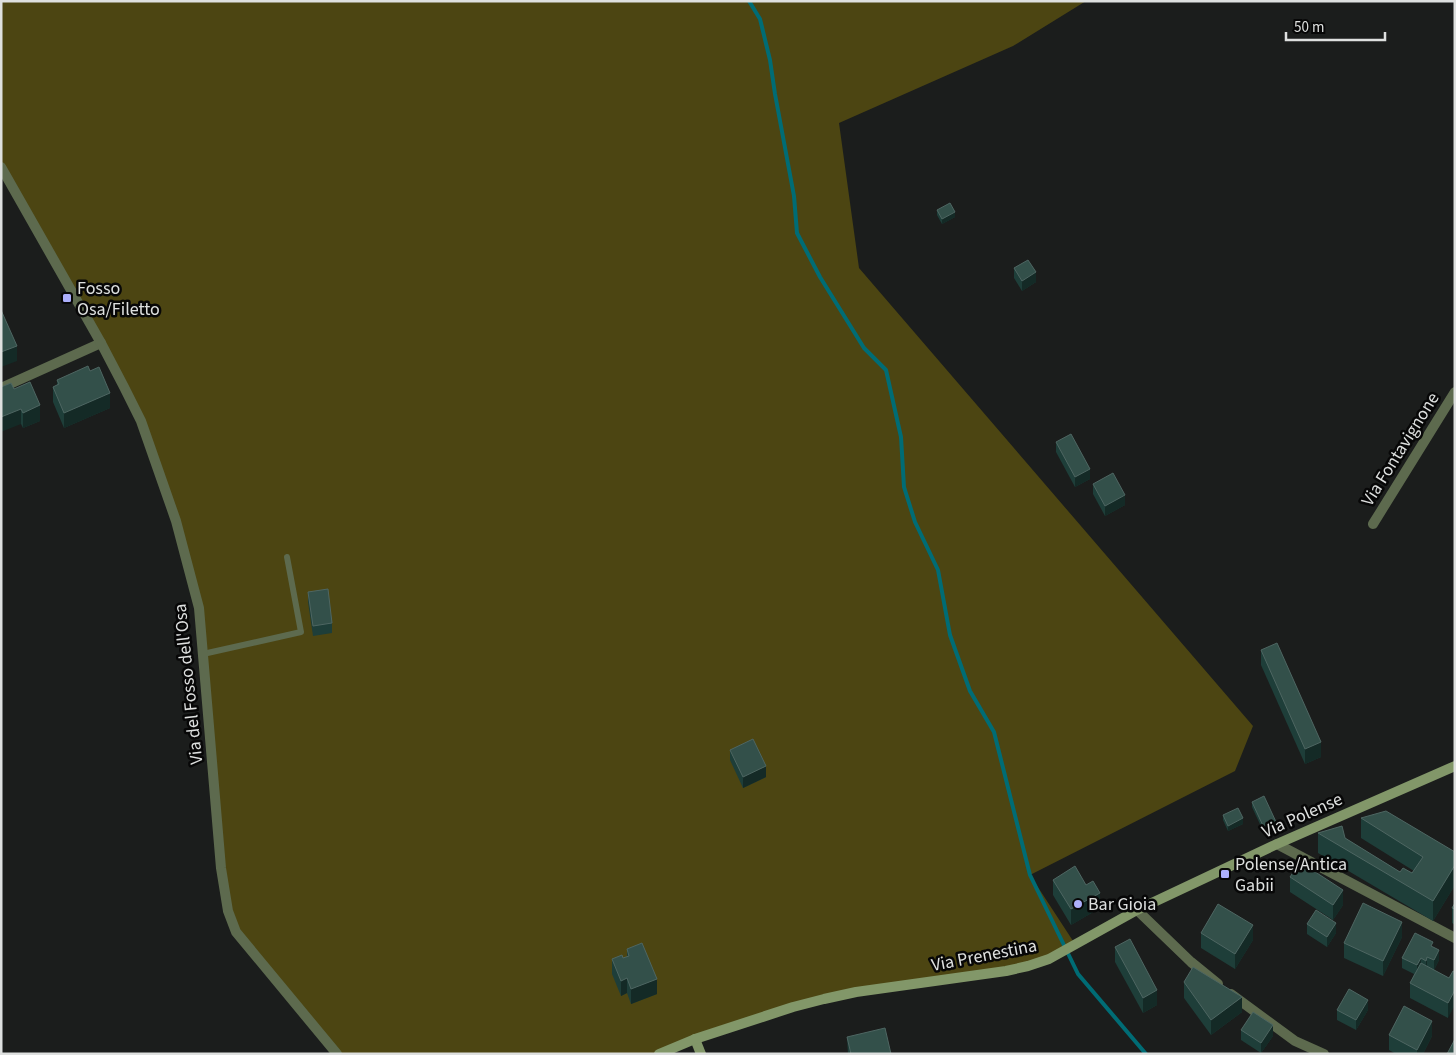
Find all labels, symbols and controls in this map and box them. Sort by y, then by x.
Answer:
scale bar [1286,10,1385,42]
text: 50 m [1294,17,1324,38]
place label: Fosso Osa/Filetto [77,276,160,322]
marker: Fosso Osa/Filetto [61,292,73,304]
street label: Via Fontavignone [1355,388,1445,511]
street label: Via del Fosso dell'Osa [168,602,209,766]
street label: Via Polense [1258,787,1347,844]
place label: Polense/Antica Gabii [1235,852,1347,898]
marker: Polense/Antica Gabii [1219,868,1231,880]
place label: Bar Gioia [1088,892,1156,917]
marker: Bar Gioia [1072,898,1084,910]
street label: Via Prenestina [929,933,1039,978]

